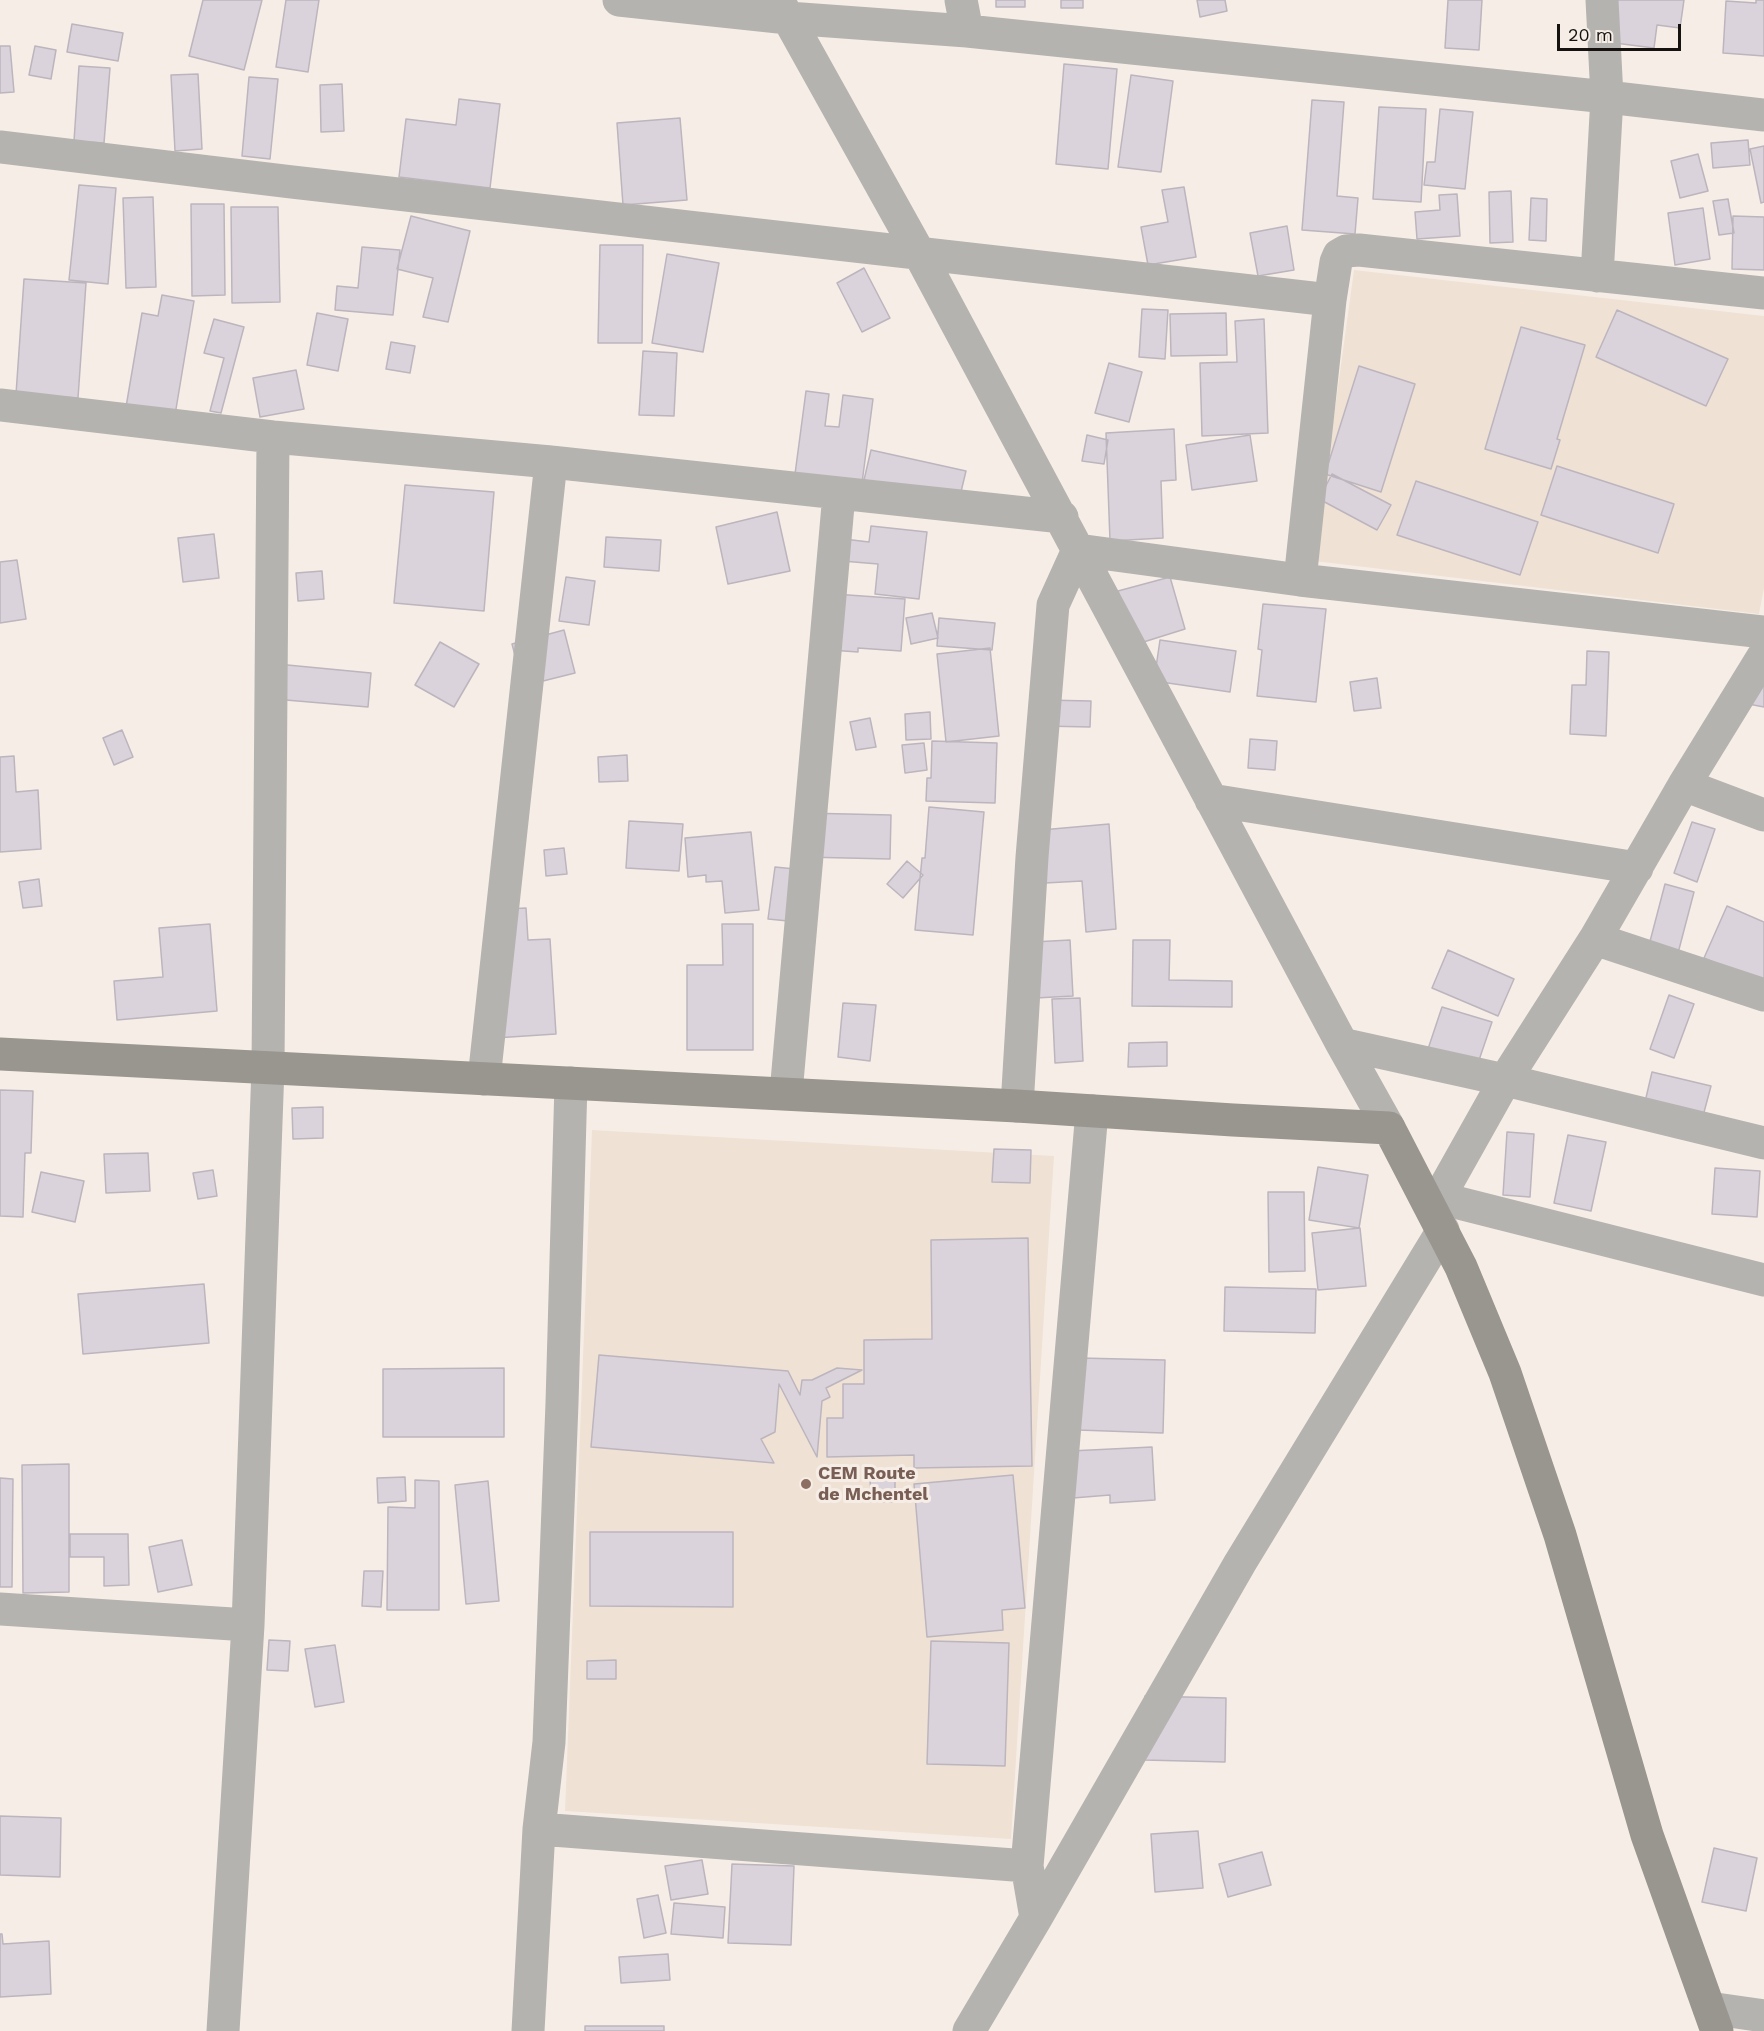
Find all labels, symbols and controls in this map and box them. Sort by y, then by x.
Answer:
scale bar [1560,12,1684,50]
text: 20 m [1568,24,1613,45]
place label: CEM Route de Mchentel [818,1463,928,1506]
marker: CEM Route de Mchentel [799,1477,813,1491]

